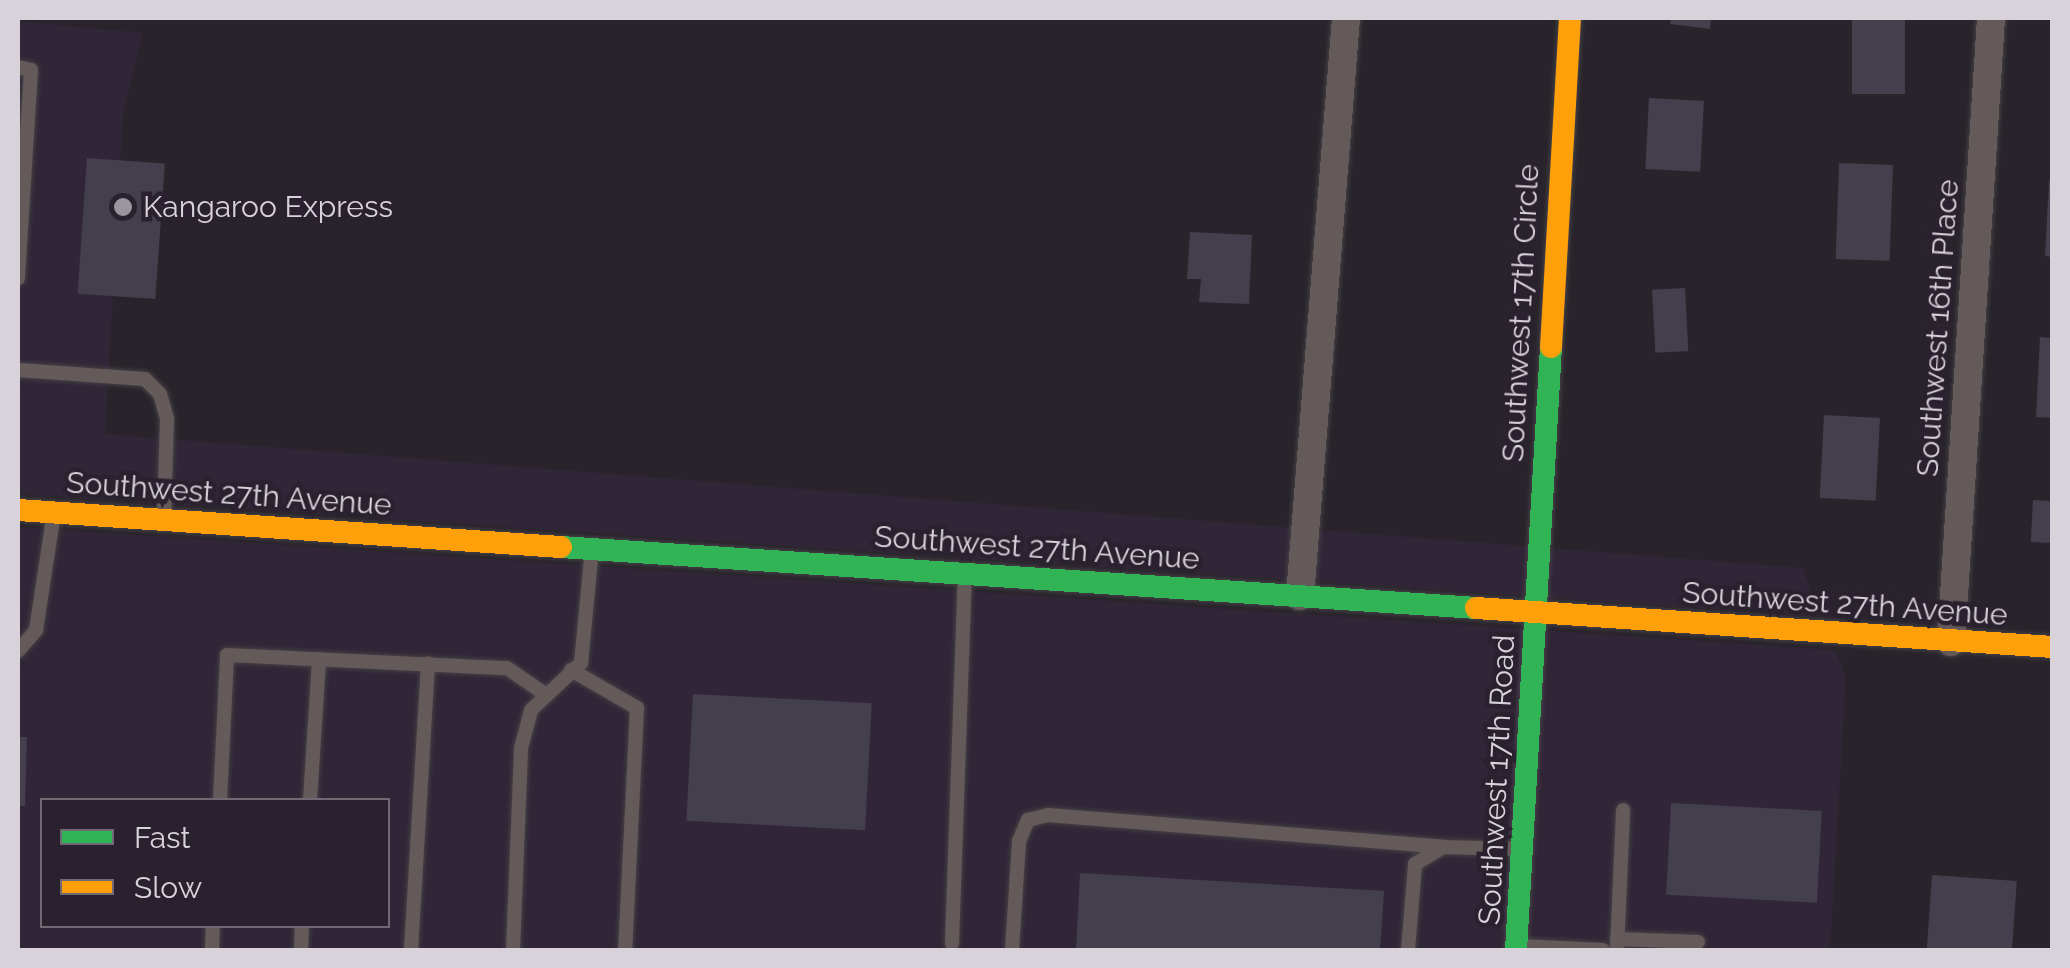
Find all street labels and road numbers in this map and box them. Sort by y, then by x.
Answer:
street label: Southwest 17th Circle [1495,163,1547,463]
street label: Southwest 16th Place [1910,178,1966,478]
street label: Southwest 27th Avenue [65,465,393,523]
street label: Southwest 27th Avenue [873,519,1201,577]
street label: Southwest 27th Avenue [1681,575,2009,633]
street label: Southwest 17th Road [1471,634,1523,926]

